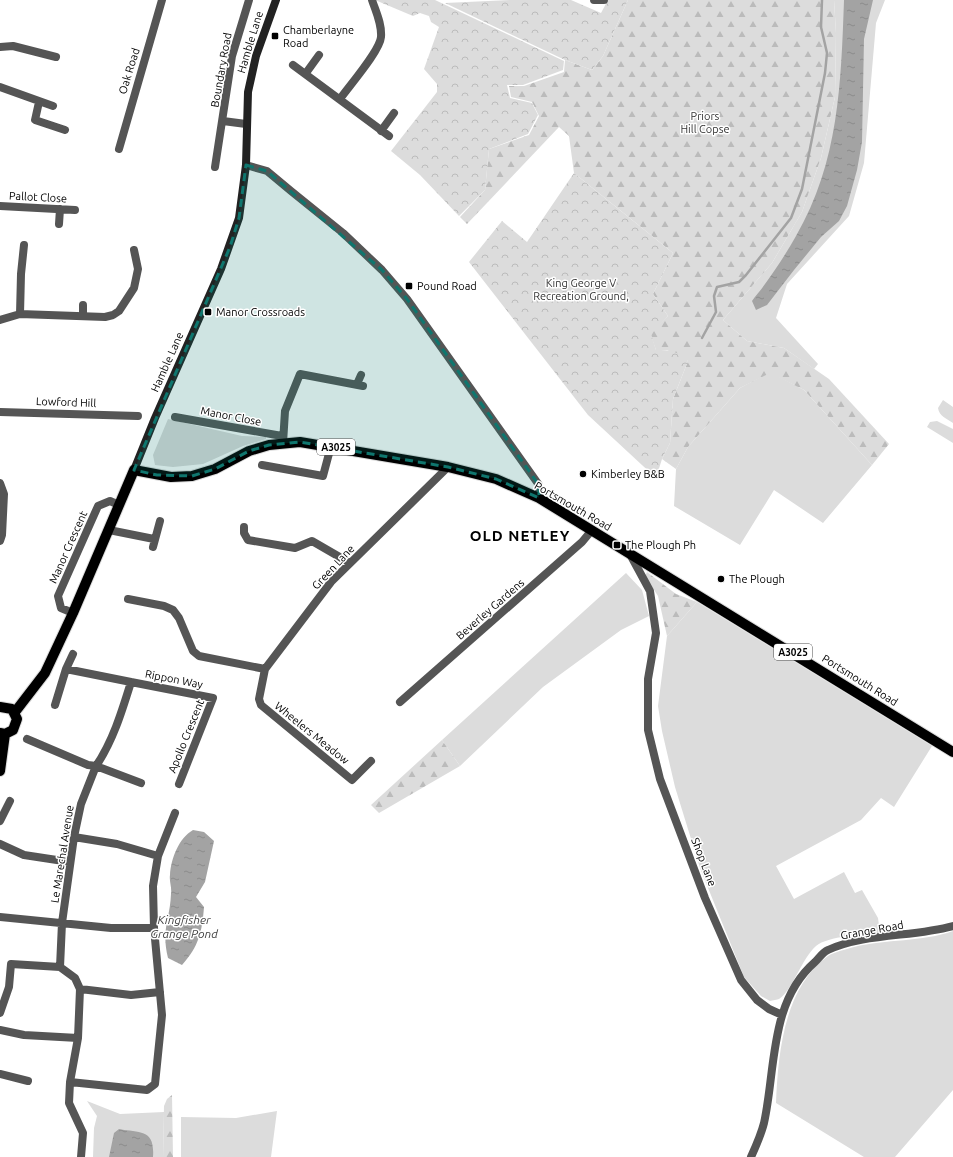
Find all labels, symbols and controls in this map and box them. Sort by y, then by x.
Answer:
street label: Hamble Lane [235,9,265,75]
place label: Chamberlayne Road [283,24,354,49]
marker: Chamberlayne Road [270,31,280,41]
street label: Boundary Road [209,32,233,108]
street label: Oak Road [116,46,142,96]
park label: Priors Hill Copse [680,110,730,135]
street label: Pallot Close [9,189,67,205]
park label: King George V Recreation Ground, [533,277,629,302]
place label: Pound Road [417,280,477,292]
marker: Pound Road [404,281,414,291]
place label: Manor Crossroads [216,306,305,318]
marker: Manor Crossroads [203,307,213,317]
street label: Hamble Lane [148,330,186,394]
street label: Lowford Hill [36,395,97,409]
street label: Manor Close [200,404,262,428]
road number: A3025 [317,439,355,455]
place label: Kimberley B&B [591,468,665,480]
marker: Kimberley B&B [578,469,588,479]
street label: Portsmouth Road [532,479,614,533]
street label: Manor Crescent [47,508,90,585]
district label: OLD NETLEY [470,527,570,544]
place label: The Plough Ph [625,539,696,551]
marker: The Plough Ph [612,540,622,550]
street label: Green Lane [310,542,356,592]
place label: The Plough [729,573,785,585]
marker: The Plough [716,574,726,584]
street label: Beverley Gardens [454,576,527,642]
road number: A3025 [774,644,812,660]
street label: Portsmouth Road [820,652,900,708]
street label: Rippon Way [144,668,205,691]
street label: Apollo Crescent [166,697,206,775]
street label: Wheelers Meadow [273,699,352,767]
street label: Le Marechal Avenue [48,804,76,904]
street label: Shop Lane [689,836,719,888]
water label: Kingfisher Grange Pond [150,913,218,940]
street label: Grange Road [840,919,904,941]

